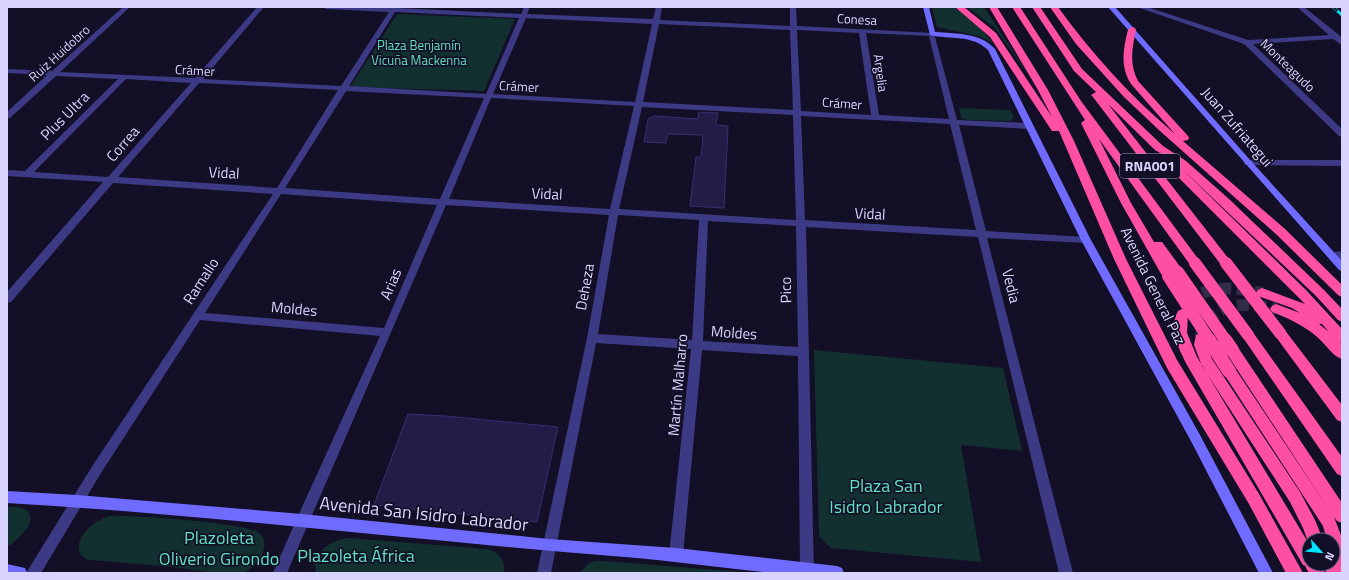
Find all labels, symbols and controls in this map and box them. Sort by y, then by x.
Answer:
street label: Conesa [837,8,878,30]
street label: Ruiz Huidobro [24,20,94,86]
street label: Monteagudo [1256,34,1320,96]
park label: Plaza Benjamín Vicuña Mackenna [371,35,467,70]
street label: Argelia [868,53,894,94]
street label: Crámer [175,59,216,81]
street label: Crámer [499,75,540,97]
street label: Juan Zufriategui [1196,81,1279,172]
street label: Plus Ultra [35,85,95,146]
street label: Crámer [821,92,863,114]
street label: Correa [100,120,145,167]
road number: RNA001 [1120,154,1180,178]
street label: Vidal [208,160,240,185]
street label: Vidal [531,181,563,206]
street label: Vidal [854,201,886,226]
street label: Avenida General Paz [1115,223,1192,349]
street label: Ramallo [177,253,224,309]
street label: Deheza [569,261,600,312]
street label: Arias [374,265,407,303]
street label: Vedia [996,266,1027,306]
street label: Pico [774,276,797,303]
street label: Moldes [270,295,318,322]
street label: Moldes [710,319,758,346]
street label: Martín Malharro [662,333,693,437]
park label: Plaza San Isidro Labrador [829,472,943,520]
street label: Avenida San Isidro Labrador [318,489,530,538]
park label: Plazoleta Oliverio Girondo [159,524,279,572]
north arrow [1301,532,1341,572]
park label: Plazoleta África [297,542,415,569]
text: N [1321,550,1339,564]

